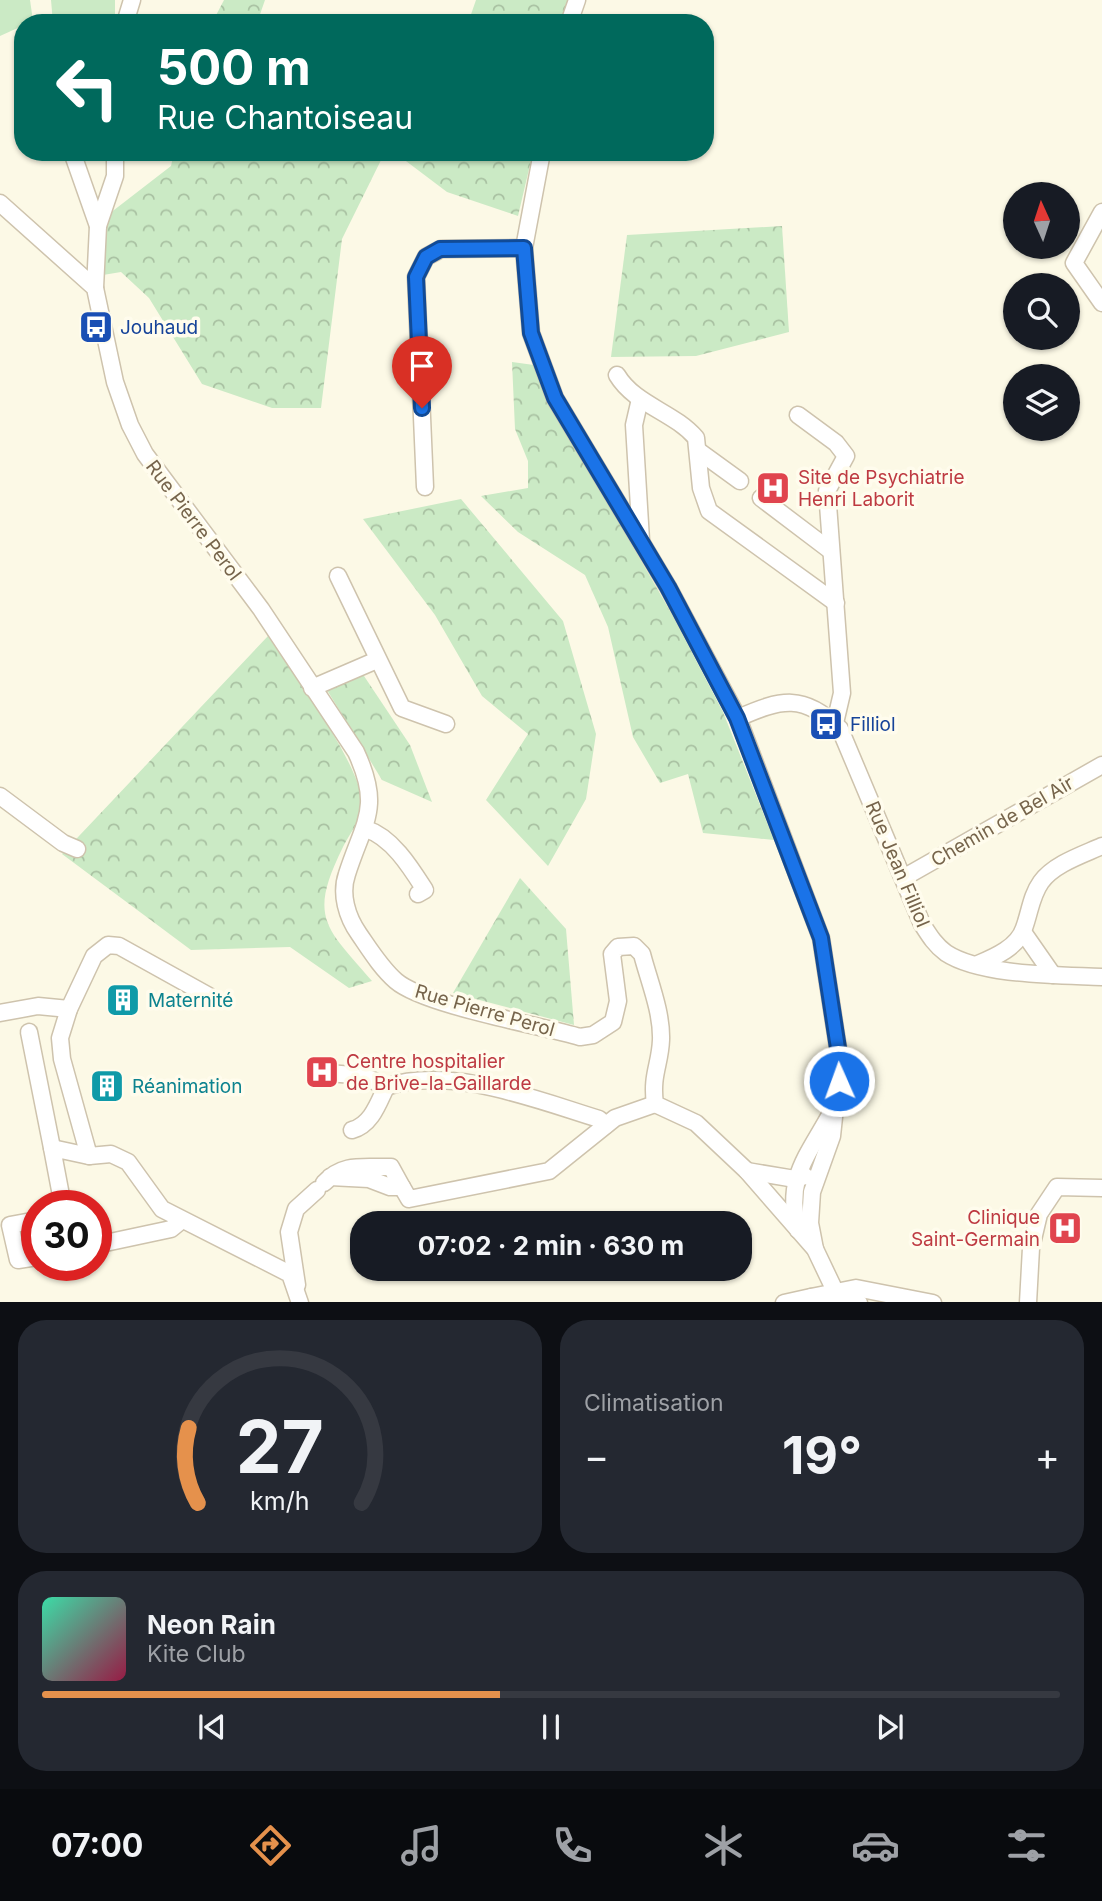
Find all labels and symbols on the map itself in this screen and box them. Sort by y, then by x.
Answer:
north arrow [1003,182,1080,259]
bus stop icon: Jouhaud [77,308,115,346]
place label: Jouhaud [120,316,198,339]
pin [392,336,452,408]
street label: Rue Pierre Perol [141,456,246,585]
place label: Site de Psychiatrie Henri Laborit [798,466,964,511]
hospital icon: Site de Psychiatrie Henri Laborit [754,469,792,507]
bus stop icon: Filliol [807,705,845,743]
place label: Filliol [850,713,896,736]
street label: Chemin de Bel Air [927,771,1077,872]
street label: Rue Jean Filliol [861,798,934,931]
street label: Rue Pierre Perol [412,980,557,1041]
building icon: Maternité [104,981,142,1019]
place label: Maternité [148,989,233,1012]
position arrow [802,1044,876,1118]
place label: Centre hospitalier de Brive-la-Gaillarde [346,1050,532,1095]
hospital icon: Centre hospitalier de Brive-la-Gaillarde [303,1053,341,1091]
building icon: Réanimation [88,1067,126,1105]
place label: Réanimation [132,1075,242,1098]
speed limit sign: 30 [21,1190,112,1281]
place label: Clinique Saint-Germain [911,1206,1040,1251]
hospital icon: Clinique Saint-Germain [1046,1209,1084,1247]

